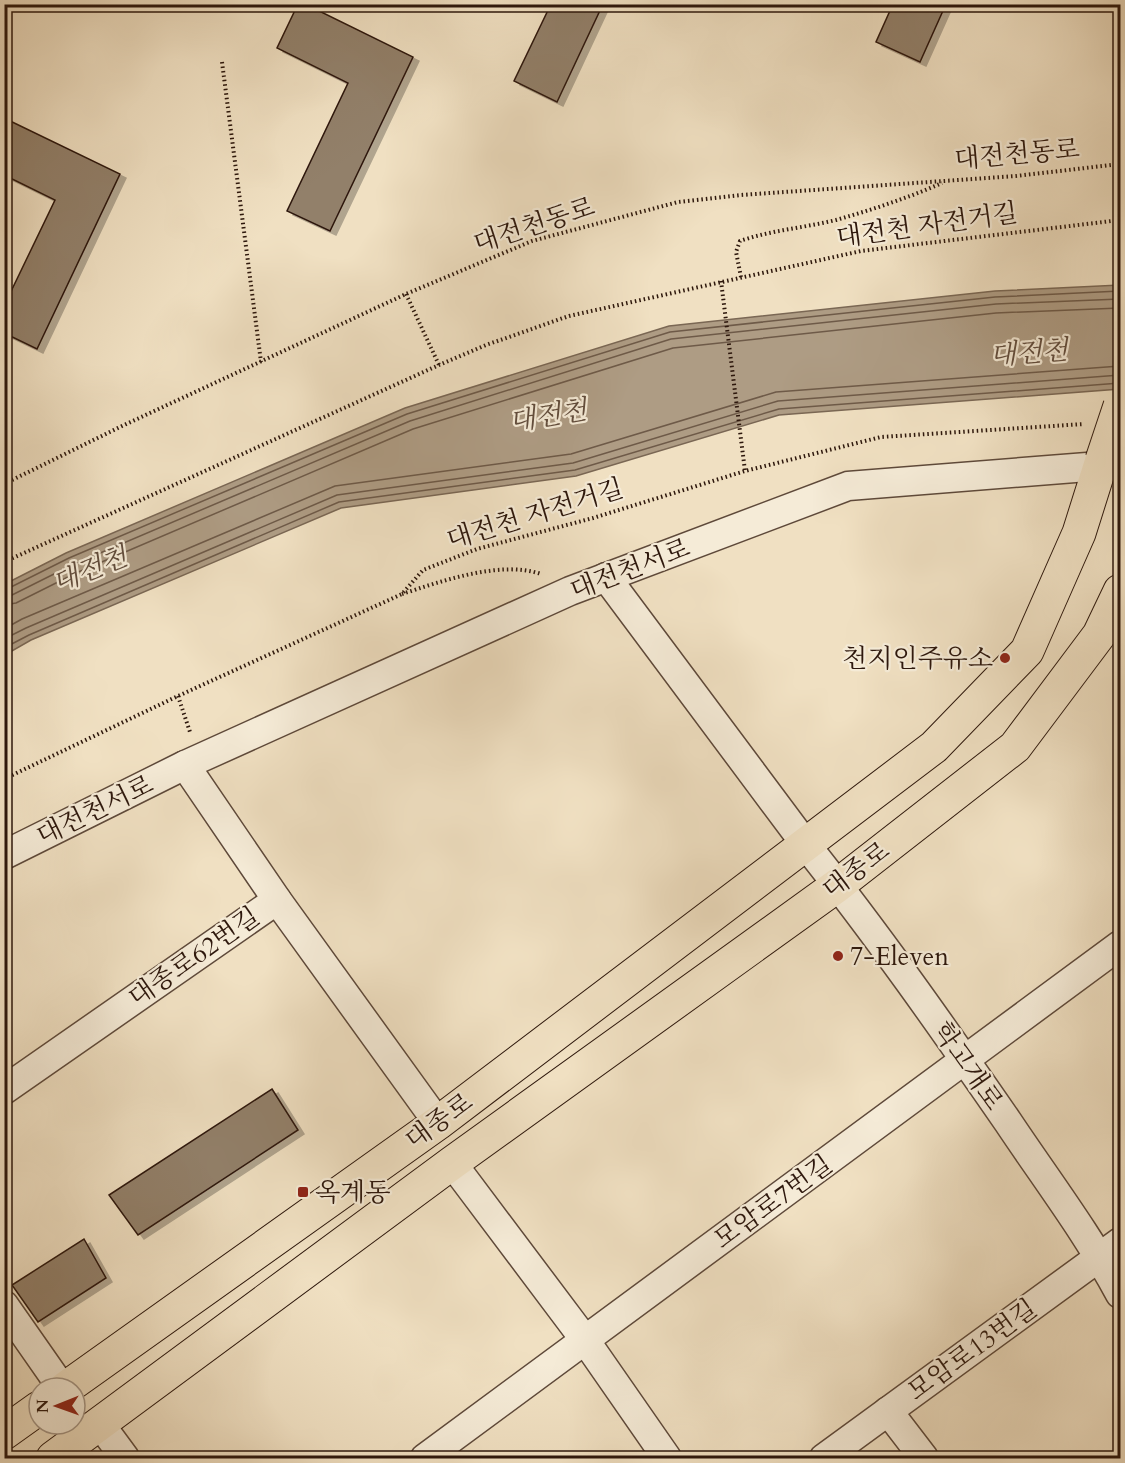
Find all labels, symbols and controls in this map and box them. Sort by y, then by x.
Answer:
street label: 대전천동로 [953,131,1081,177]
street label: 대전천동로 [469,189,599,261]
street label: 대전천 자전거길 [834,195,1020,255]
water label: 대전천 [989,332,1071,374]
water label: 대전천 [506,391,591,440]
street label: 대전천 자전거길 [442,471,628,557]
street label: 대전천서로 [565,530,695,608]
water label: 대전천 [47,537,135,602]
place label: 천지인주유소 [842,641,993,676]
marker: 천지인주유소 [998,651,1012,665]
street label: 대전천서로 [31,767,159,853]
street label: 대종로 [815,833,897,907]
street label: 대종로62번길 [122,899,266,1015]
place label: 7-Eleven [850,939,949,974]
marker: 7-Eleven [831,949,845,963]
street label: 학고개로 [925,1015,1011,1117]
street label: 대종로 [398,1085,480,1157]
street label: 모암로7번길 [707,1147,839,1257]
place label: 옥계동 [315,1175,390,1210]
marker: 옥계동 [296,1185,310,1199]
street label: 모암로13번길 [900,1291,1044,1409]
north arrow [27,1376,87,1436]
text: N [32,1399,54,1413]

